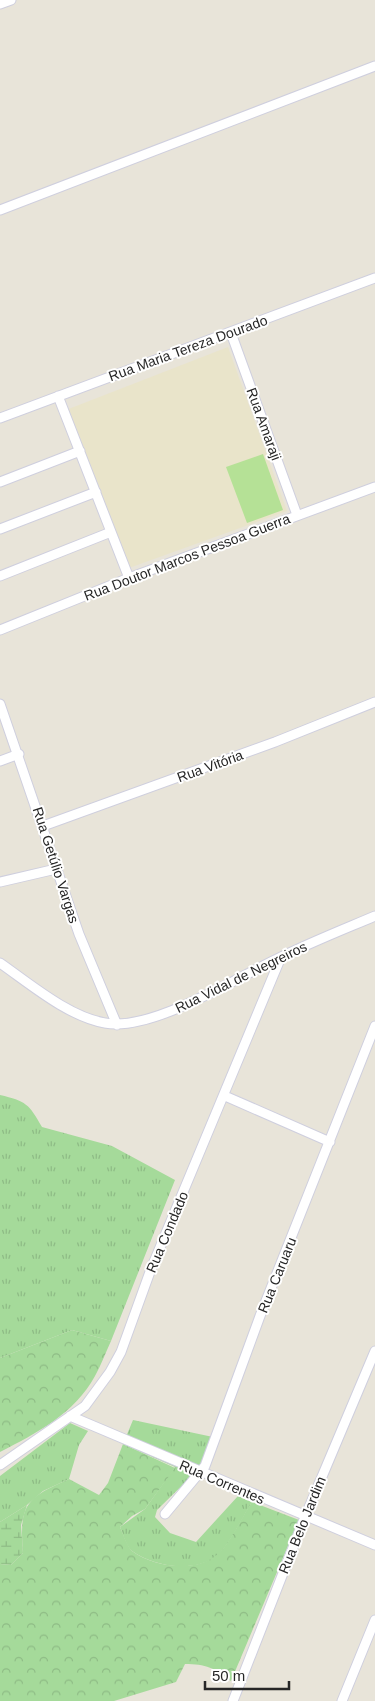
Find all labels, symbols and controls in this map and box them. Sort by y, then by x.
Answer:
street label: Rua Maria Tereza Dourado [106,312,270,384]
street label: Rua Amaraji [243,385,285,463]
street label: Rua Doutor Marcos Pessoa Guerra [82,510,292,604]
street label: Rua Vitória [175,747,245,785]
street label: Rua Getúlio Vargas [30,805,82,925]
street label: Rua Vidal de Negreiros [173,938,309,1016]
street label: Rua Condado [143,1189,191,1275]
street label: Rua Caruaru [255,1235,299,1315]
street label: Rua Correntes [177,1457,267,1507]
street label: Rua Belo Jardim [275,1474,329,1576]
scale bar [205,1658,289,1690]
text: 50 m [212,1667,245,1684]

